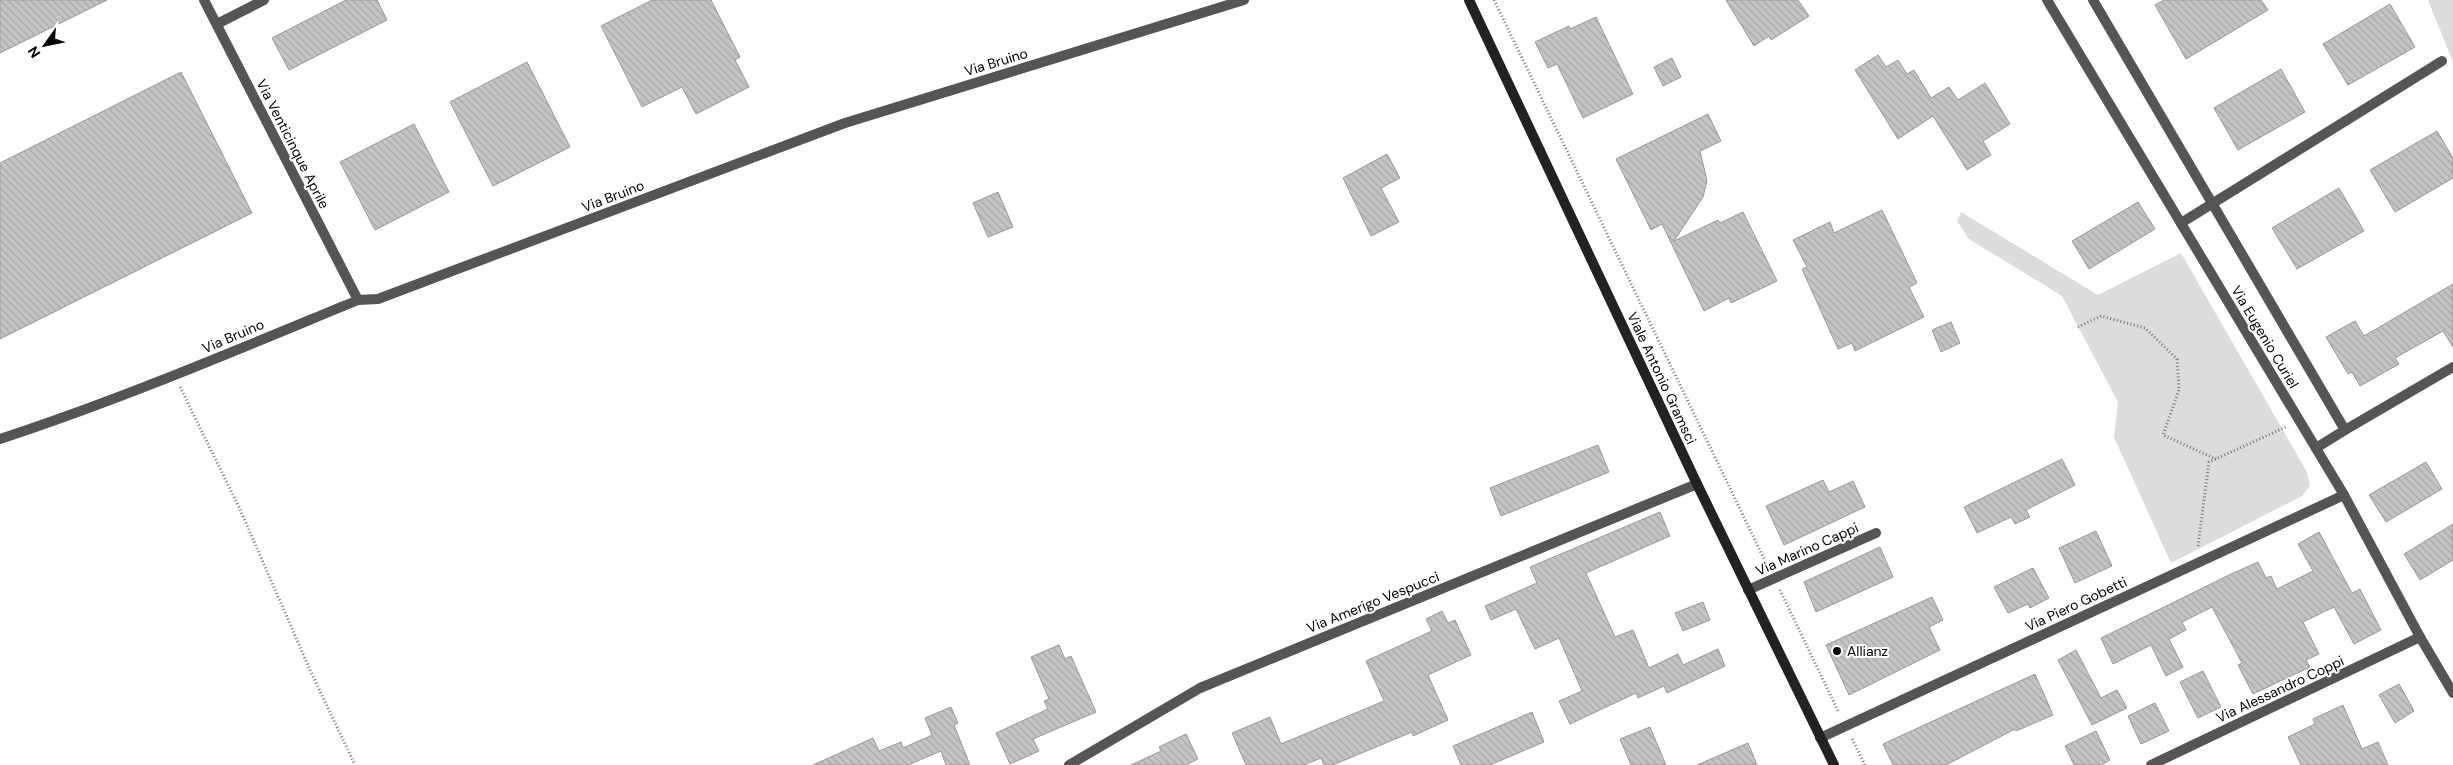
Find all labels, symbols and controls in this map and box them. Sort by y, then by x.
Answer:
north arrow [20,20,70,70]
text: N [24,43,44,61]
street label: Via Bruino [962,44,1030,80]
street label: Via Venticinque Aprile [253,76,333,212]
street label: Via Bruino [579,176,647,216]
street label: Via Eugenio Curiel [2227,282,2303,392]
street label: Viale Antonio Gramsci [1623,309,1701,447]
street label: Via Bruino [199,315,267,357]
street label: Via Marino Cappi [1753,518,1861,580]
street label: Via Amerigo Vespucci [1304,567,1442,637]
street label: Via Piero Gobetti [2022,573,2130,635]
place label: Allianz [1847,642,1888,660]
marker: Allianz [1831,645,1843,657]
street label: Via Alessandro Coppi [2213,651,2347,727]

